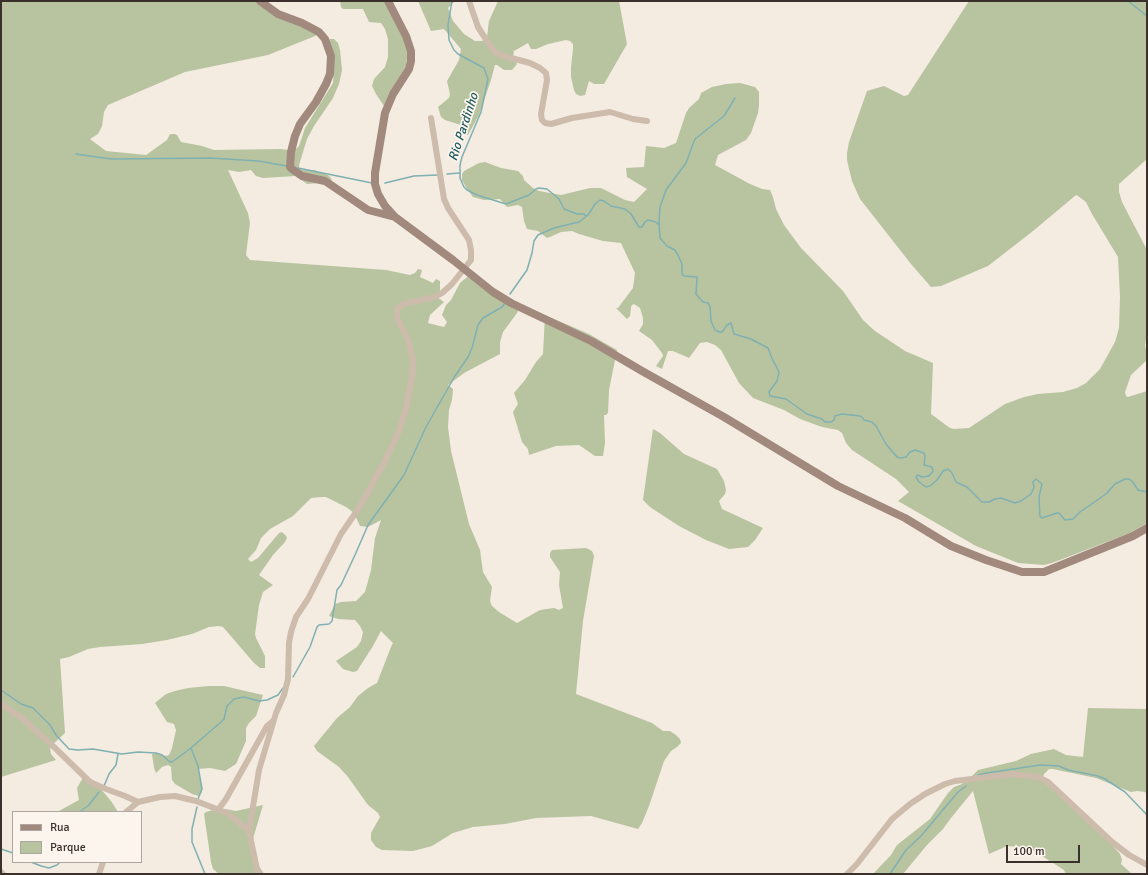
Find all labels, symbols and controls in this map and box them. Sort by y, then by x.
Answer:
water label: Rio Pardinho [446,91,482,163]
legend [12,811,142,863]
text: Rua [50,820,70,835]
scale bar [1008,837,1082,863]
text: Parque [50,840,86,855]
text: 100 m [1013,844,1045,859]

